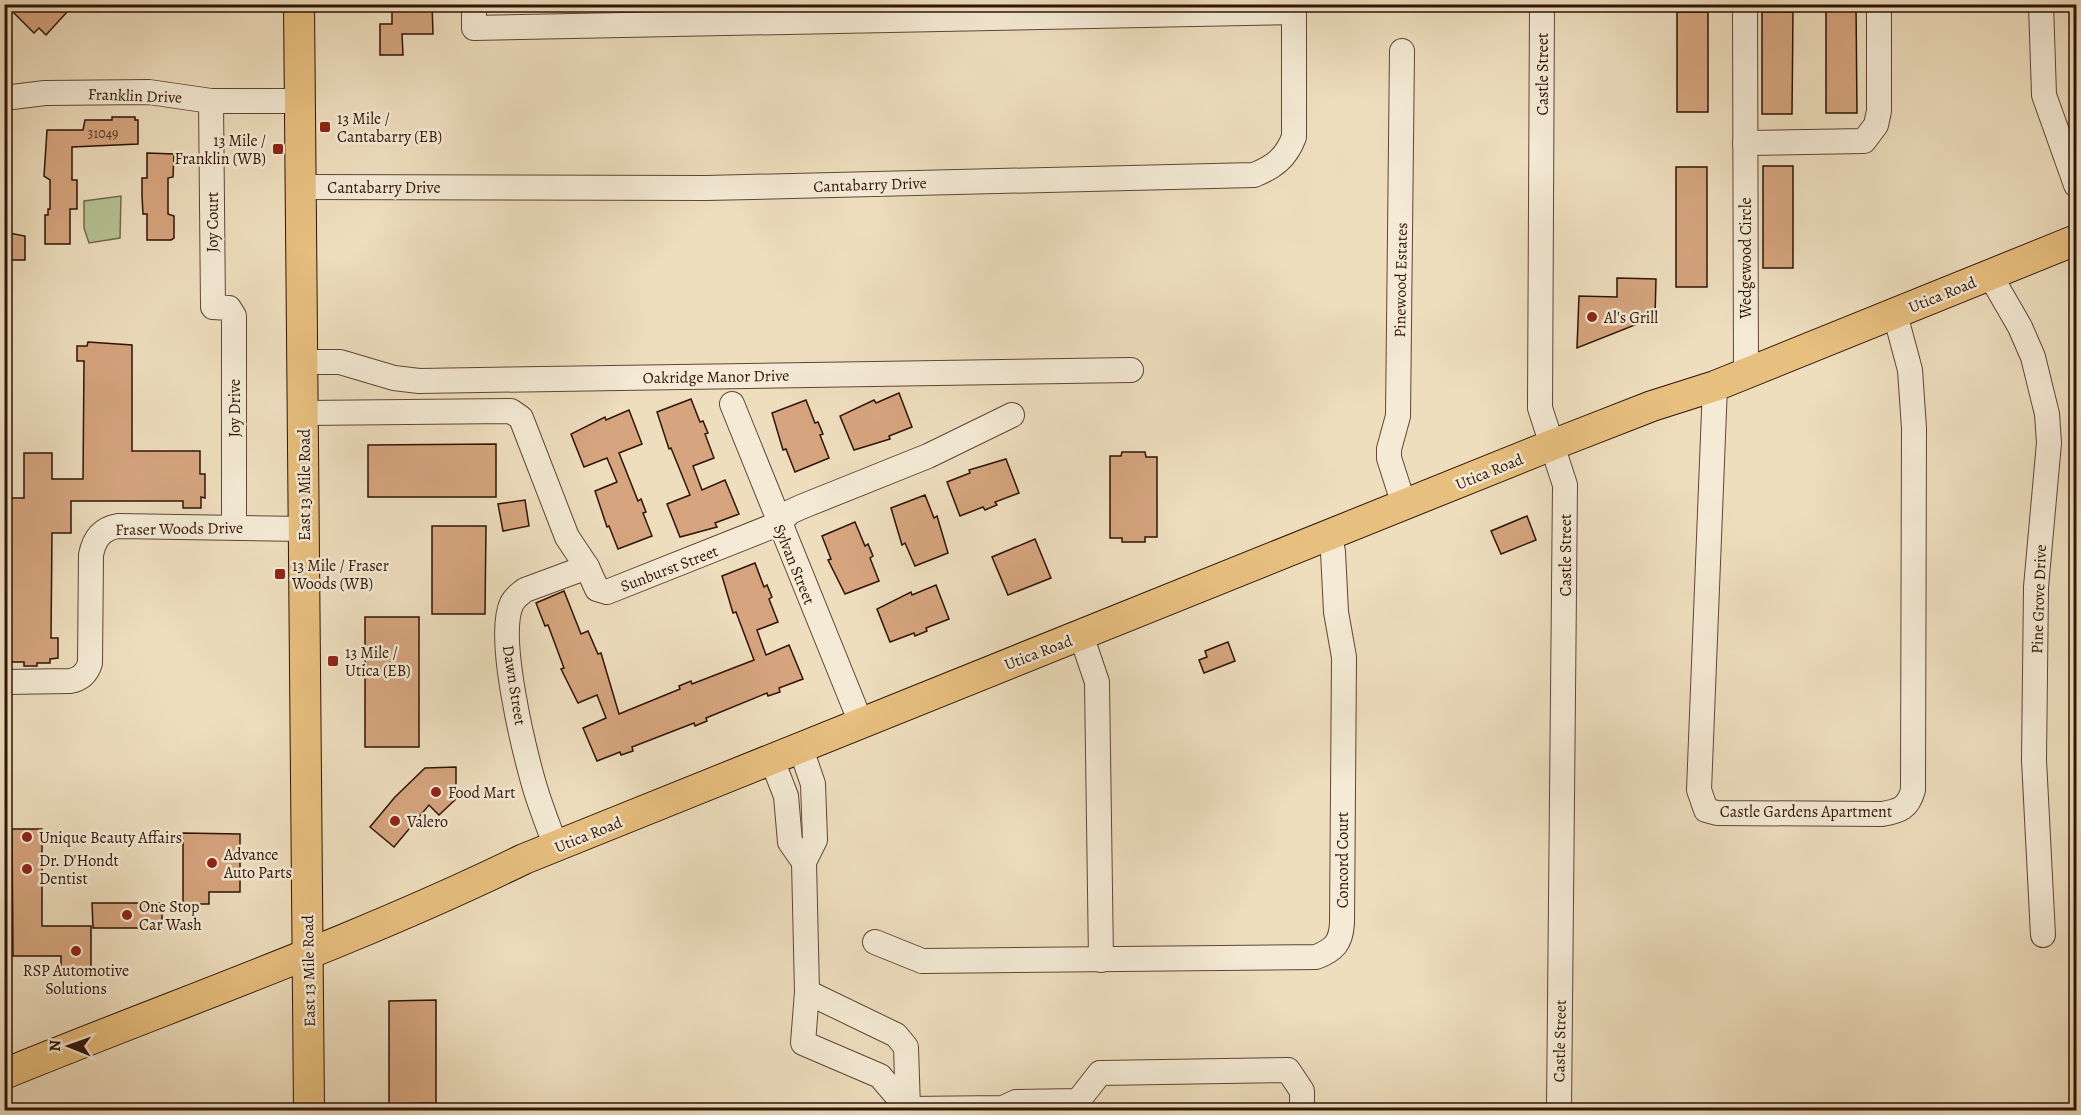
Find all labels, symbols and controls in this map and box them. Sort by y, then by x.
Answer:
street label: Castle Street [1532,33,1554,115]
street label: Franklin Drive [87,83,182,109]
place label: 13 Mile / Cantabarry (EB) [337,108,442,148]
marker: 13 Mile / Cantabarry (EB) [318,120,332,134]
house number: 31049 [88,124,118,143]
place label: 13 Mile / Franklin (WB) [174,130,266,170]
marker: 13 Mile / Franklin (WB) [271,142,285,156]
street label: Cantabarry Drive [813,172,927,198]
street label: Cantabarry Drive [327,177,441,199]
street label: Joy Court [202,192,224,252]
street label: Wedgewood Circle [1735,197,1757,320]
street label: Pinewood Estates [1389,222,1413,338]
street label: Utica Road [1905,271,1980,318]
place label: Al's Grill [1603,307,1658,329]
marker: Al's Grill [1585,310,1599,324]
street label: Oakridge Manor Drive [642,365,790,389]
street label: Joy Drive [224,379,246,437]
street label: East 13 Mile Road [294,428,316,541]
street label: Utica Road [1452,448,1527,495]
street label: Castle Street [1555,514,1577,596]
street label: Fraser Woods Drive [115,517,243,541]
street label: Sylvan Street [768,521,820,608]
street label: Sunburst Street [617,540,721,598]
street label: Pine Grove Drive [2026,544,2052,654]
place label: 13 Mile / Fraser Woods (WB) [291,555,389,595]
marker: 13 Mile / Fraser Woods (WB) [273,567,287,581]
street label: Utica Road [1001,630,1076,676]
place label: 13 Mile / Utica (EB) [345,642,411,682]
street label: Dawn Street [497,643,531,727]
marker: 13 Mile / Utica (EB) [326,654,340,668]
place label: Food Mart [448,782,515,804]
marker: Food Mart [429,785,443,799]
street label: Castle Gardens Apartment [1720,801,1892,823]
place label: Valero [406,811,448,833]
street label: Utica Road [551,811,626,858]
street label: Concord Court [1332,812,1354,908]
marker: Valero [388,814,402,828]
place label: Unique Beauty Affairs [39,827,182,849]
marker: Unique Beauty Affairs [20,830,34,844]
place label: Advance Auto Parts [223,844,292,884]
place label: Dr. D'Hondt Dentist [39,850,119,890]
marker: Advance Auto Parts [205,856,219,870]
marker: Dr. D'Hondt Dentist [20,862,34,876]
place label: One Stop Car Wash [139,896,202,936]
marker: One Stop Car Wash [120,908,134,922]
street label: East 13 Mile Road [297,914,321,1027]
marker: RSP Automotive Solutions [69,944,83,958]
place label: RSP Automotive Solutions [23,960,129,1000]
street label: Castle Street [1548,999,1572,1083]
north arrow [39,1016,99,1076]
text: N [44,1039,66,1052]

